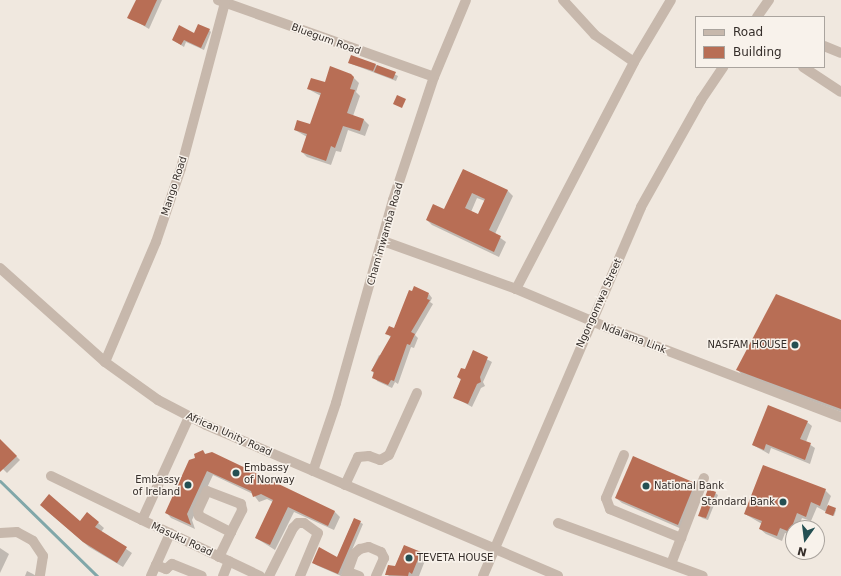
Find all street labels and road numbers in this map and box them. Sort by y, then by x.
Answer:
street label: Bluegum Road [290,21,362,57]
street label: Mango Road [159,155,189,217]
street label: Cham'mwamba Road [365,181,405,287]
street label: Ngongomwa Street [574,257,624,349]
street label: Ndalama Link [600,320,668,356]
street label: African Unity Road [184,410,274,458]
street label: Masuku Road [149,520,215,558]

